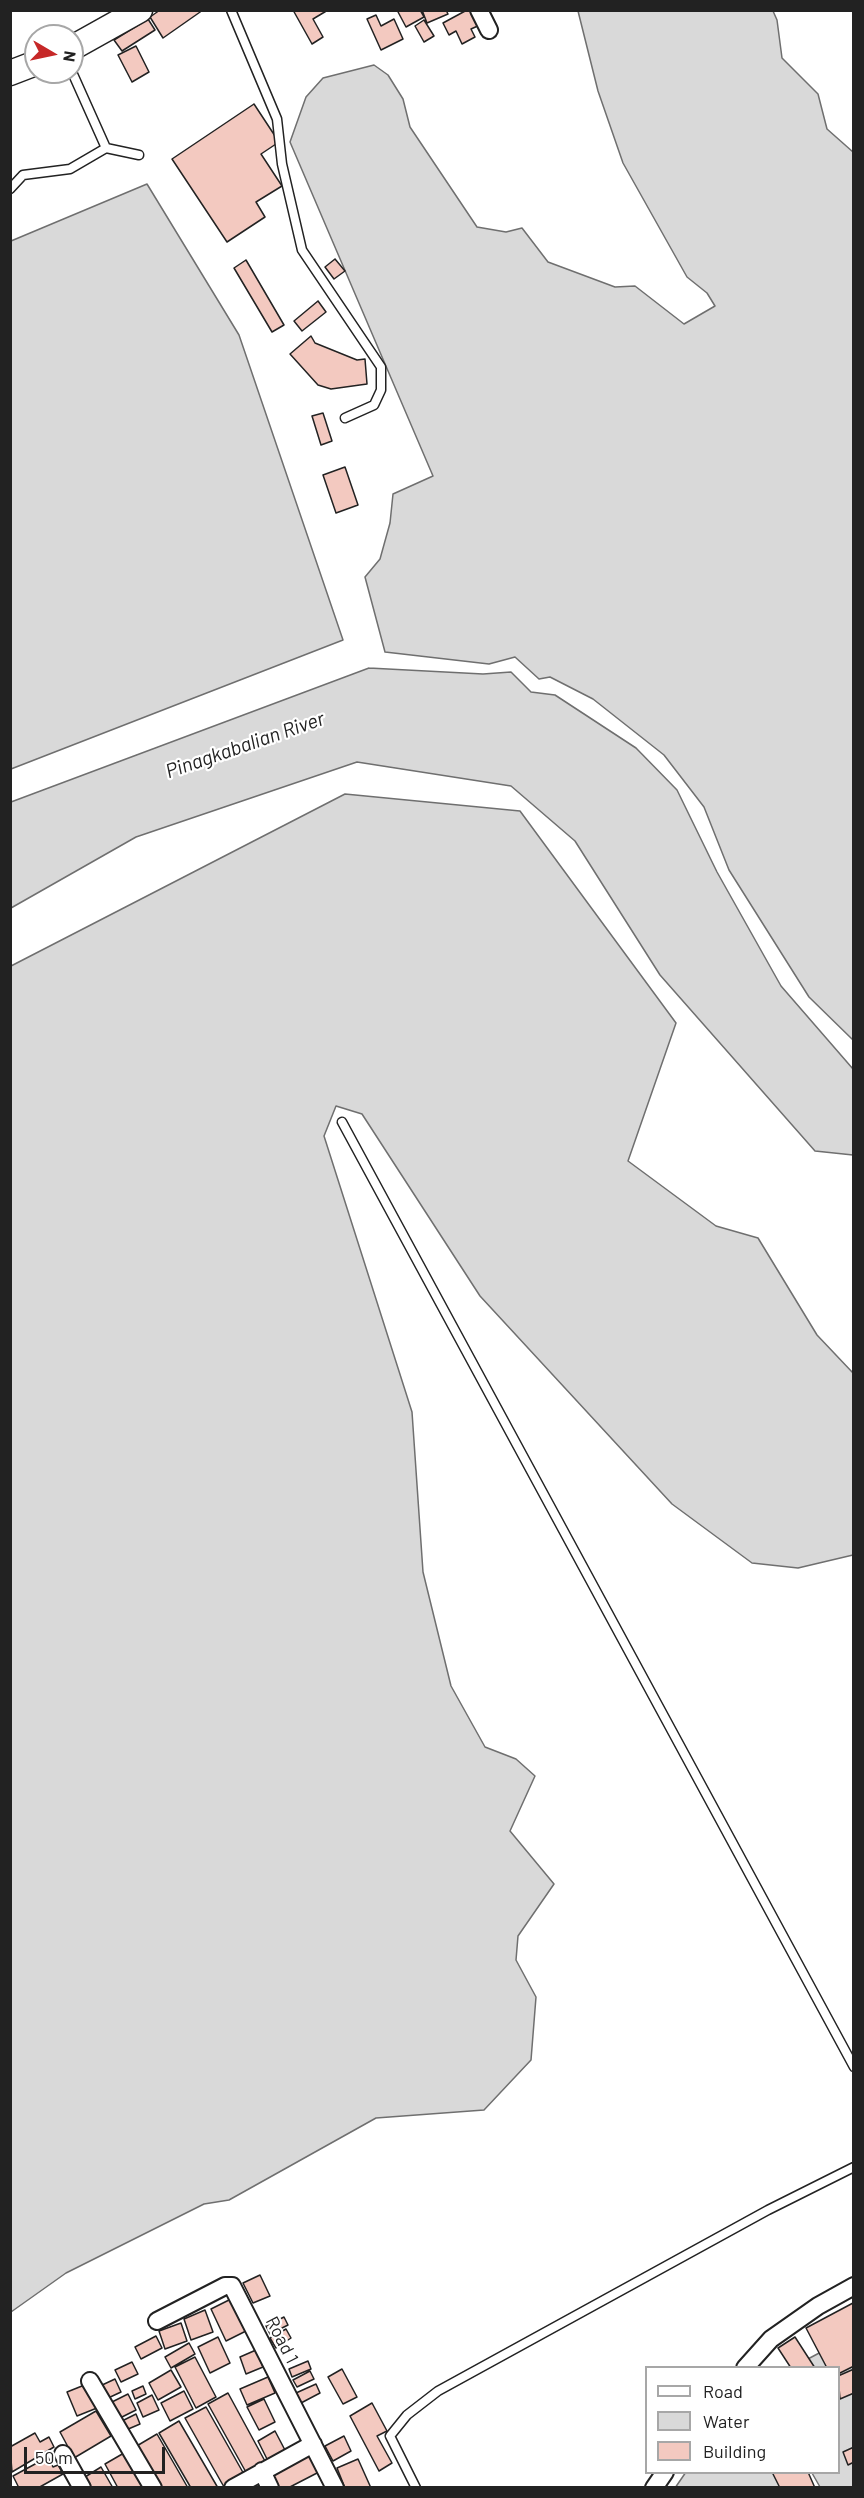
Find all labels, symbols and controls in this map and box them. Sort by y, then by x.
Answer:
north arrow [24,24,84,84]
text: N [60,50,81,63]
water label: Pinagkabalian River [162,707,328,783]
street label: Road 1 [261,2313,303,2367]
legend [645,2366,840,2474]
text: Road [703,2380,743,2402]
text: Water [703,2410,750,2432]
scale bar [27,2435,168,2473]
text: Building [703,2440,766,2462]
text: 50 m [35,2446,73,2468]

